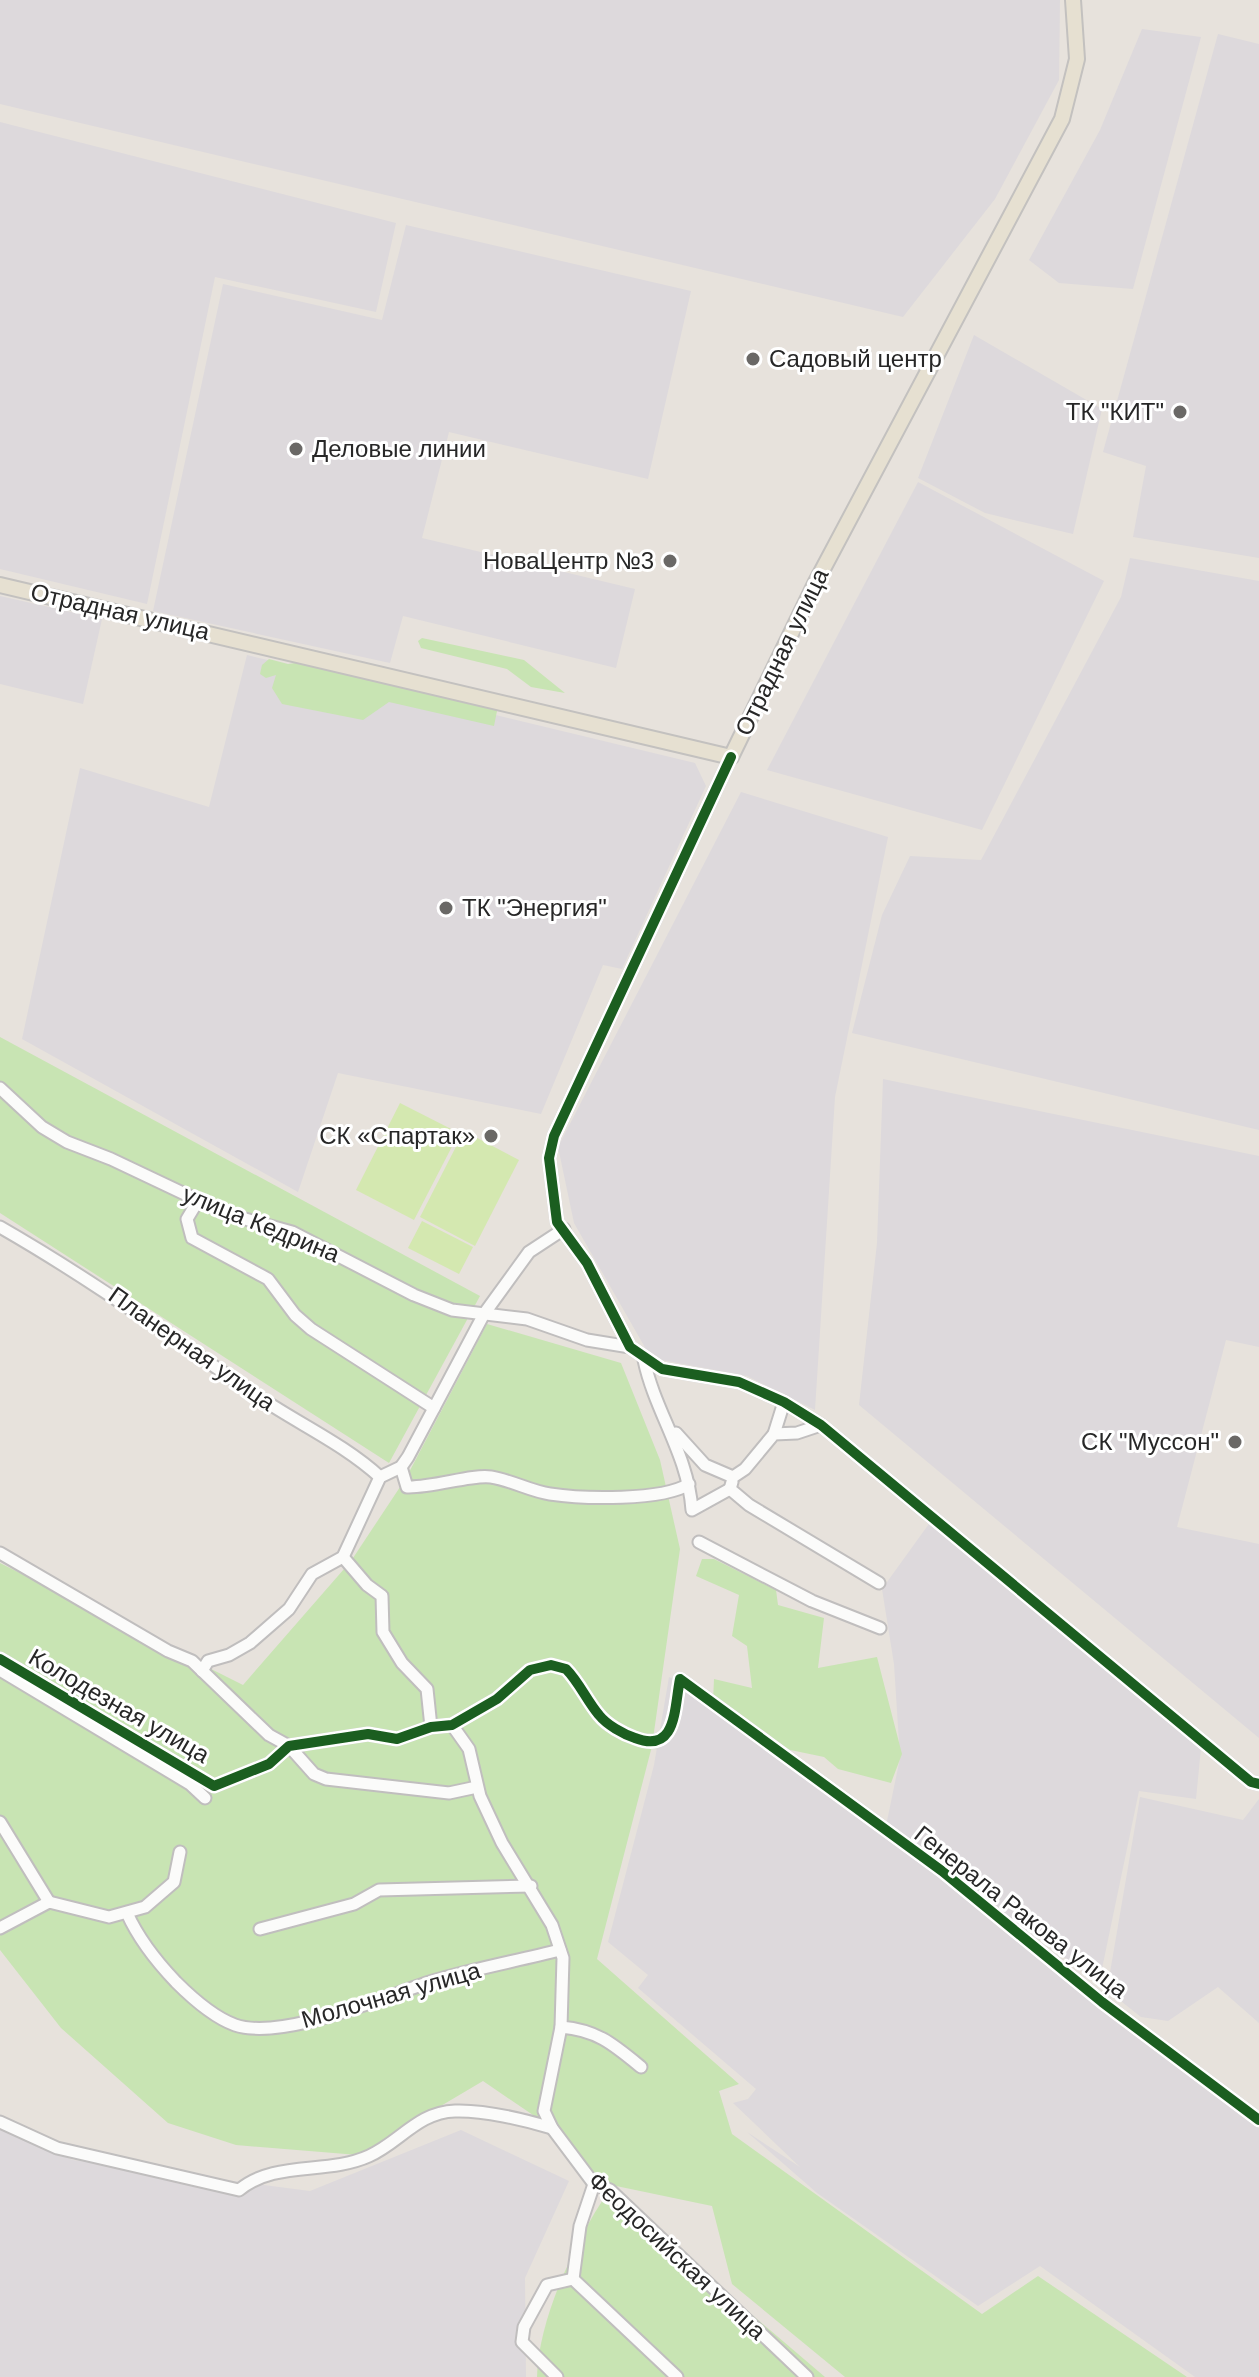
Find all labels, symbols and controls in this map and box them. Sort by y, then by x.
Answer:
place label: Садовый центр [769,345,942,372]
marker: Садовый центр [744,350,762,368]
place label: ТК "КИТ" [1066,398,1164,425]
marker: ТК "КИТ" [1171,403,1189,421]
place label: Деловые линии [312,435,486,462]
marker: Деловые линии [287,440,305,458]
place label: НоваЦентр №3 [483,547,654,574]
marker: НоваЦентр №3 [661,552,679,570]
street label: Отрадная улица [729,563,834,740]
street label: Отрадная улица [28,578,213,645]
place label: ТК "Энергия" [462,894,607,921]
marker: ТК "Энергия" [437,899,455,917]
place label: СК «Спартак» [319,1122,475,1149]
marker: СК «Спартак» [482,1127,500,1145]
street label: улица Кедрина [179,1180,344,1268]
street label: Планерная улица [104,1281,281,1416]
place label: СК "Муссон" [1081,1428,1219,1455]
marker: СК "Муссон" [1226,1433,1244,1451]
street label: Колодезная улица [24,1643,215,1769]
street label: Генерала Ракова улица [909,1820,1134,2004]
street label: Молочная улица [298,1956,484,2033]
street label: Феодосийская улица [583,2166,772,2345]

